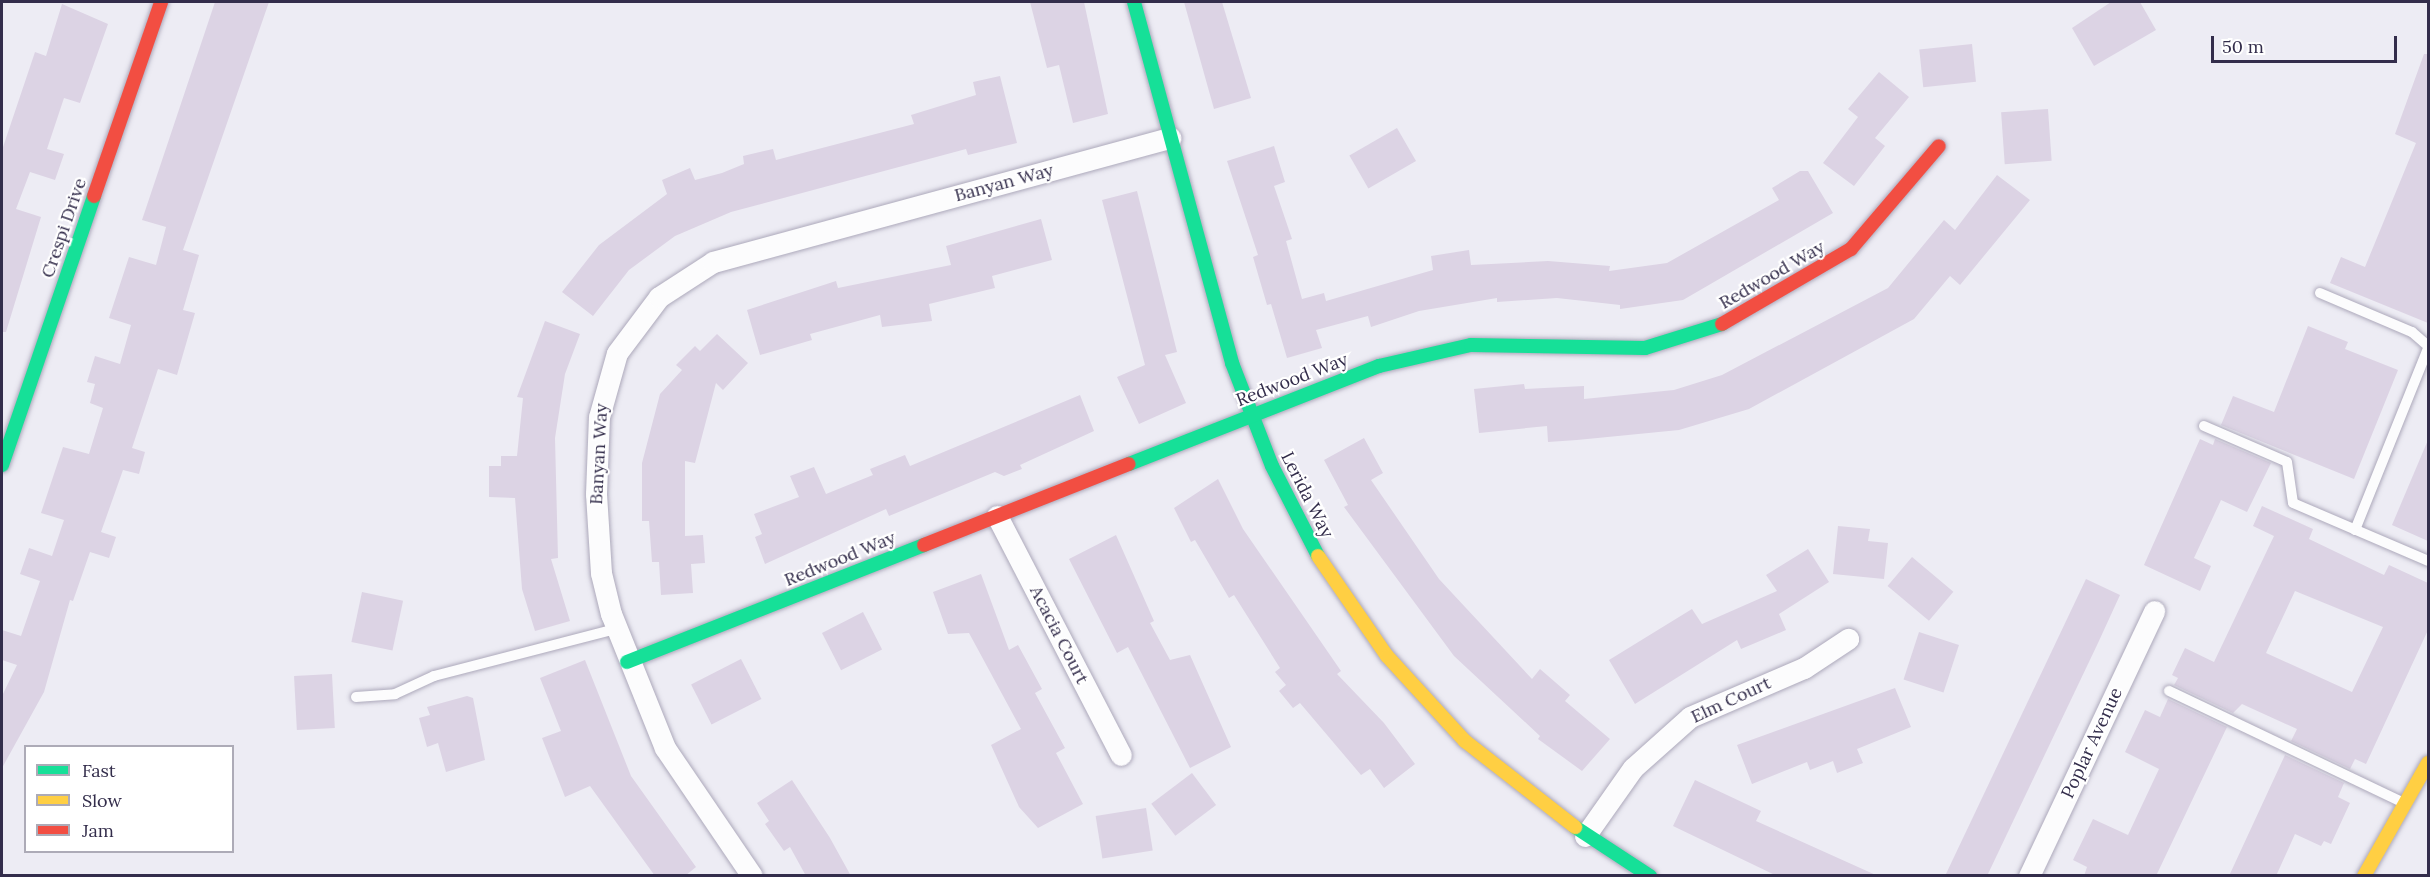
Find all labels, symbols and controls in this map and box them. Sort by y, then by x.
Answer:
scale bar [2214,24,2400,62]
text: 50 m [2222,35,2264,58]
street label: Banyan Way [952,159,1056,207]
street label: Crespi Drive [37,175,91,281]
street label: Redwood Way [1715,236,1829,314]
street label: Redwood Way [1233,349,1351,411]
street label: Banyan Way [586,403,612,505]
street label: Lerida Way [1276,448,1338,542]
street label: Redwood Way [781,527,899,591]
street label: Acacia Court [1025,582,1093,688]
street label: Elm Court [1688,672,1774,728]
street label: Poplar Avenue [2057,684,2127,802]
legend [24,745,234,853]
text: Fast [82,759,116,782]
text: Slow [82,789,122,812]
text: Jam [82,819,114,842]

